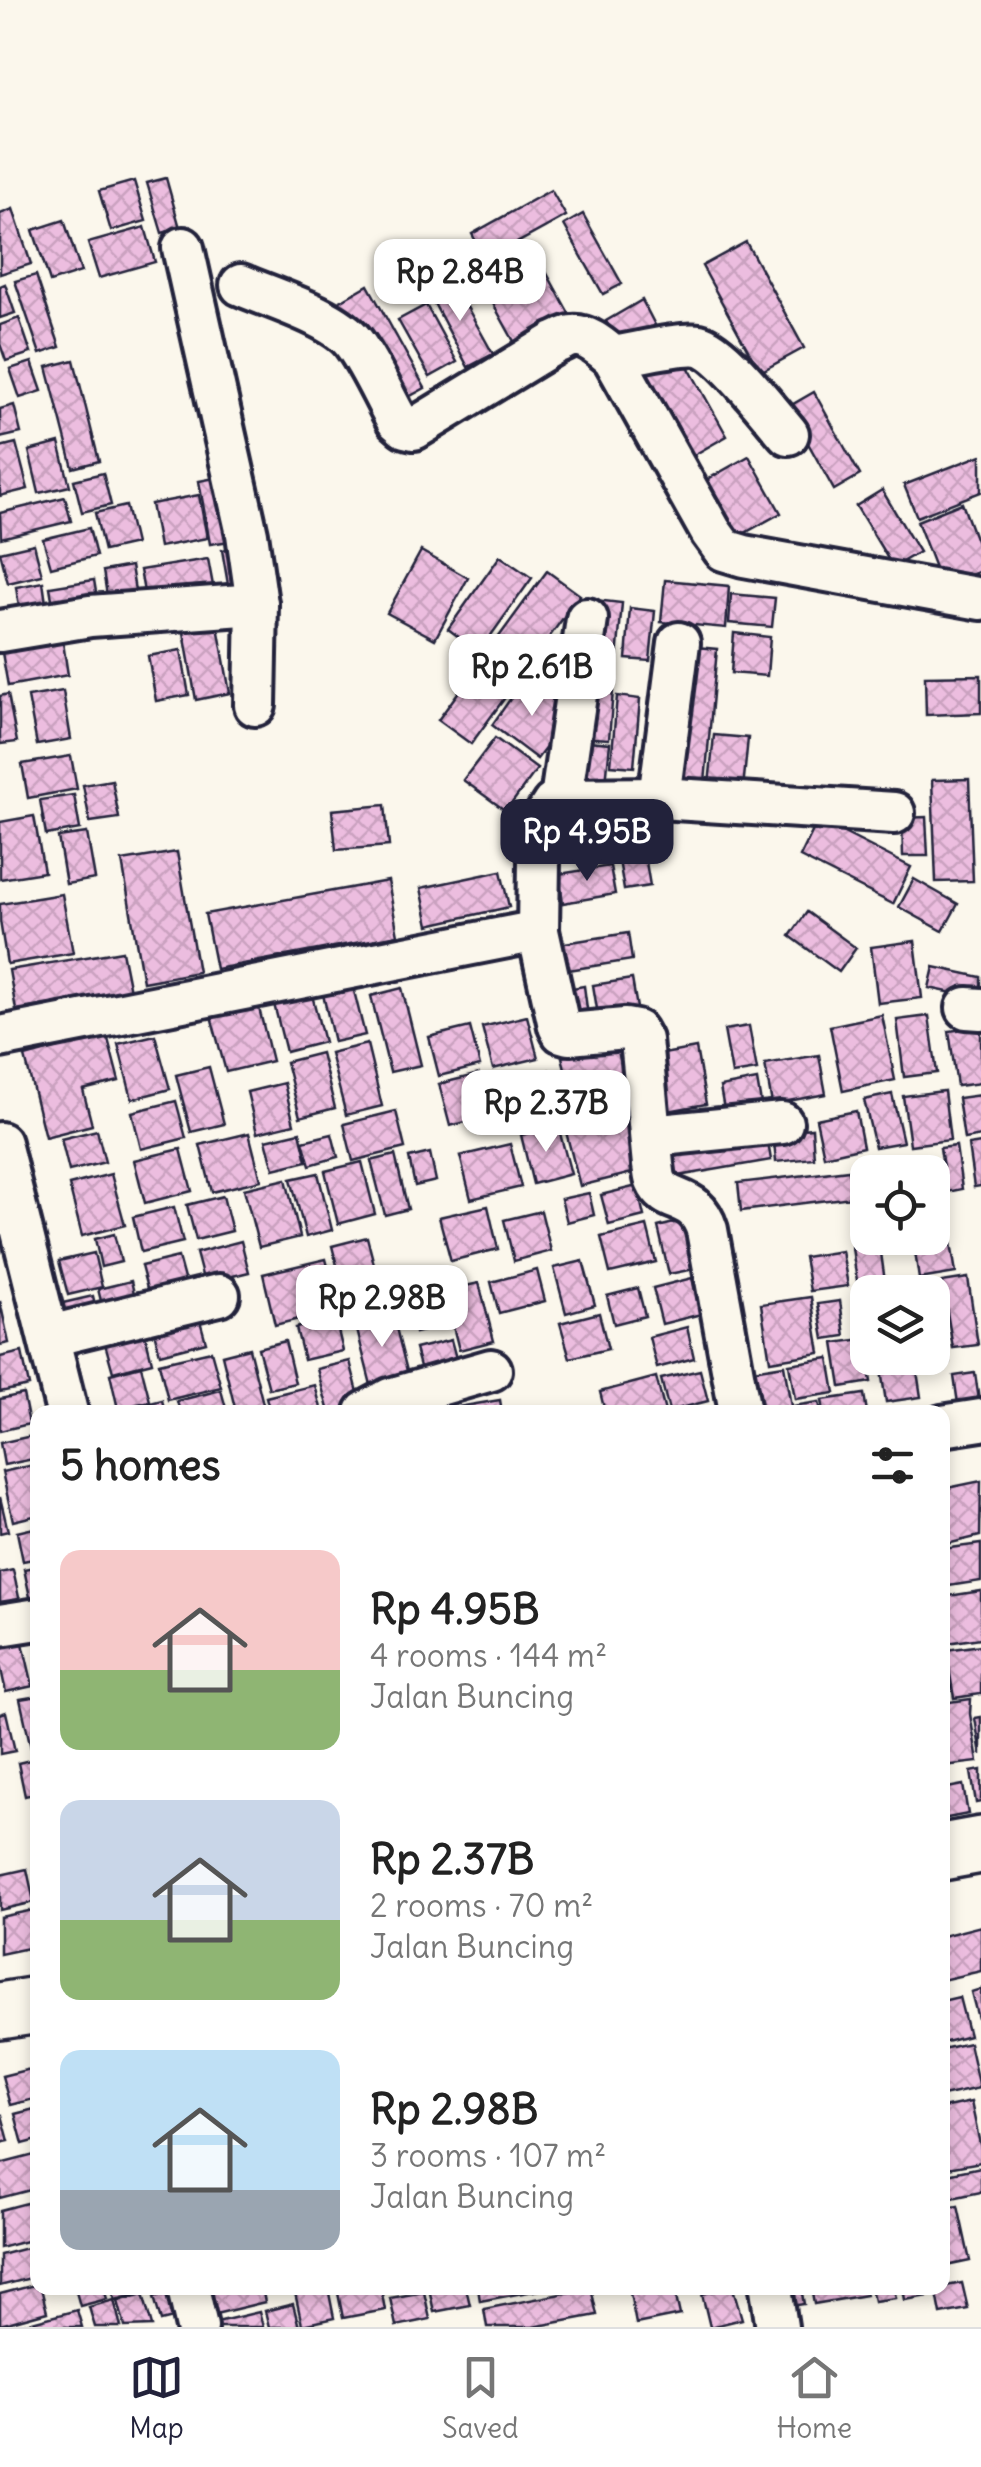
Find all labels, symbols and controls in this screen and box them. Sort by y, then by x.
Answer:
pin: Rp 2.84B [357,239,563,324]
text: Rp 2.84B [396,251,524,292]
pin: Rp 2.61B [429,634,635,719]
text: Rp 2.61B [471,646,593,687]
pin: Rp 4.95B [484,799,690,884]
text: Rp 4.95B [522,811,652,852]
pin: Rp 2.37B [443,1070,649,1155]
text: Rp 2.37B [483,1082,609,1123]
map controls [850,1155,950,1375]
button: locate [850,1155,950,1255]
pin: Rp 2.98B [279,1265,485,1350]
button: layers [850,1275,950,1375]
text: Rp 2.98B [318,1277,446,1318]
icon: filters [865,1438,920,1493]
text: 5 homes [60,1439,221,1491]
text: Rp 4.95B [370,1583,539,1635]
icon: home [140,1590,260,1710]
text: 4 rooms · 144 m² [370,1635,607,1676]
text: Jalan Buncing [370,1676,574,1717]
text: Rp 2.37B [370,1833,534,1885]
icon: home [140,1840,260,1960]
text: 2 rooms · 70 m² [370,1885,593,1926]
text: Jalan Buncing [370,1926,574,1967]
text: Rp 2.98B [370,2083,538,2135]
icon: home [140,2090,260,2210]
text: 3 rooms · 107 m² [370,2135,606,2176]
text: Jalan Buncing [370,2176,574,2217]
tab: Map [129,2350,184,2446]
tab: Saved [442,2350,519,2446]
tab: Home [777,2350,852,2446]

